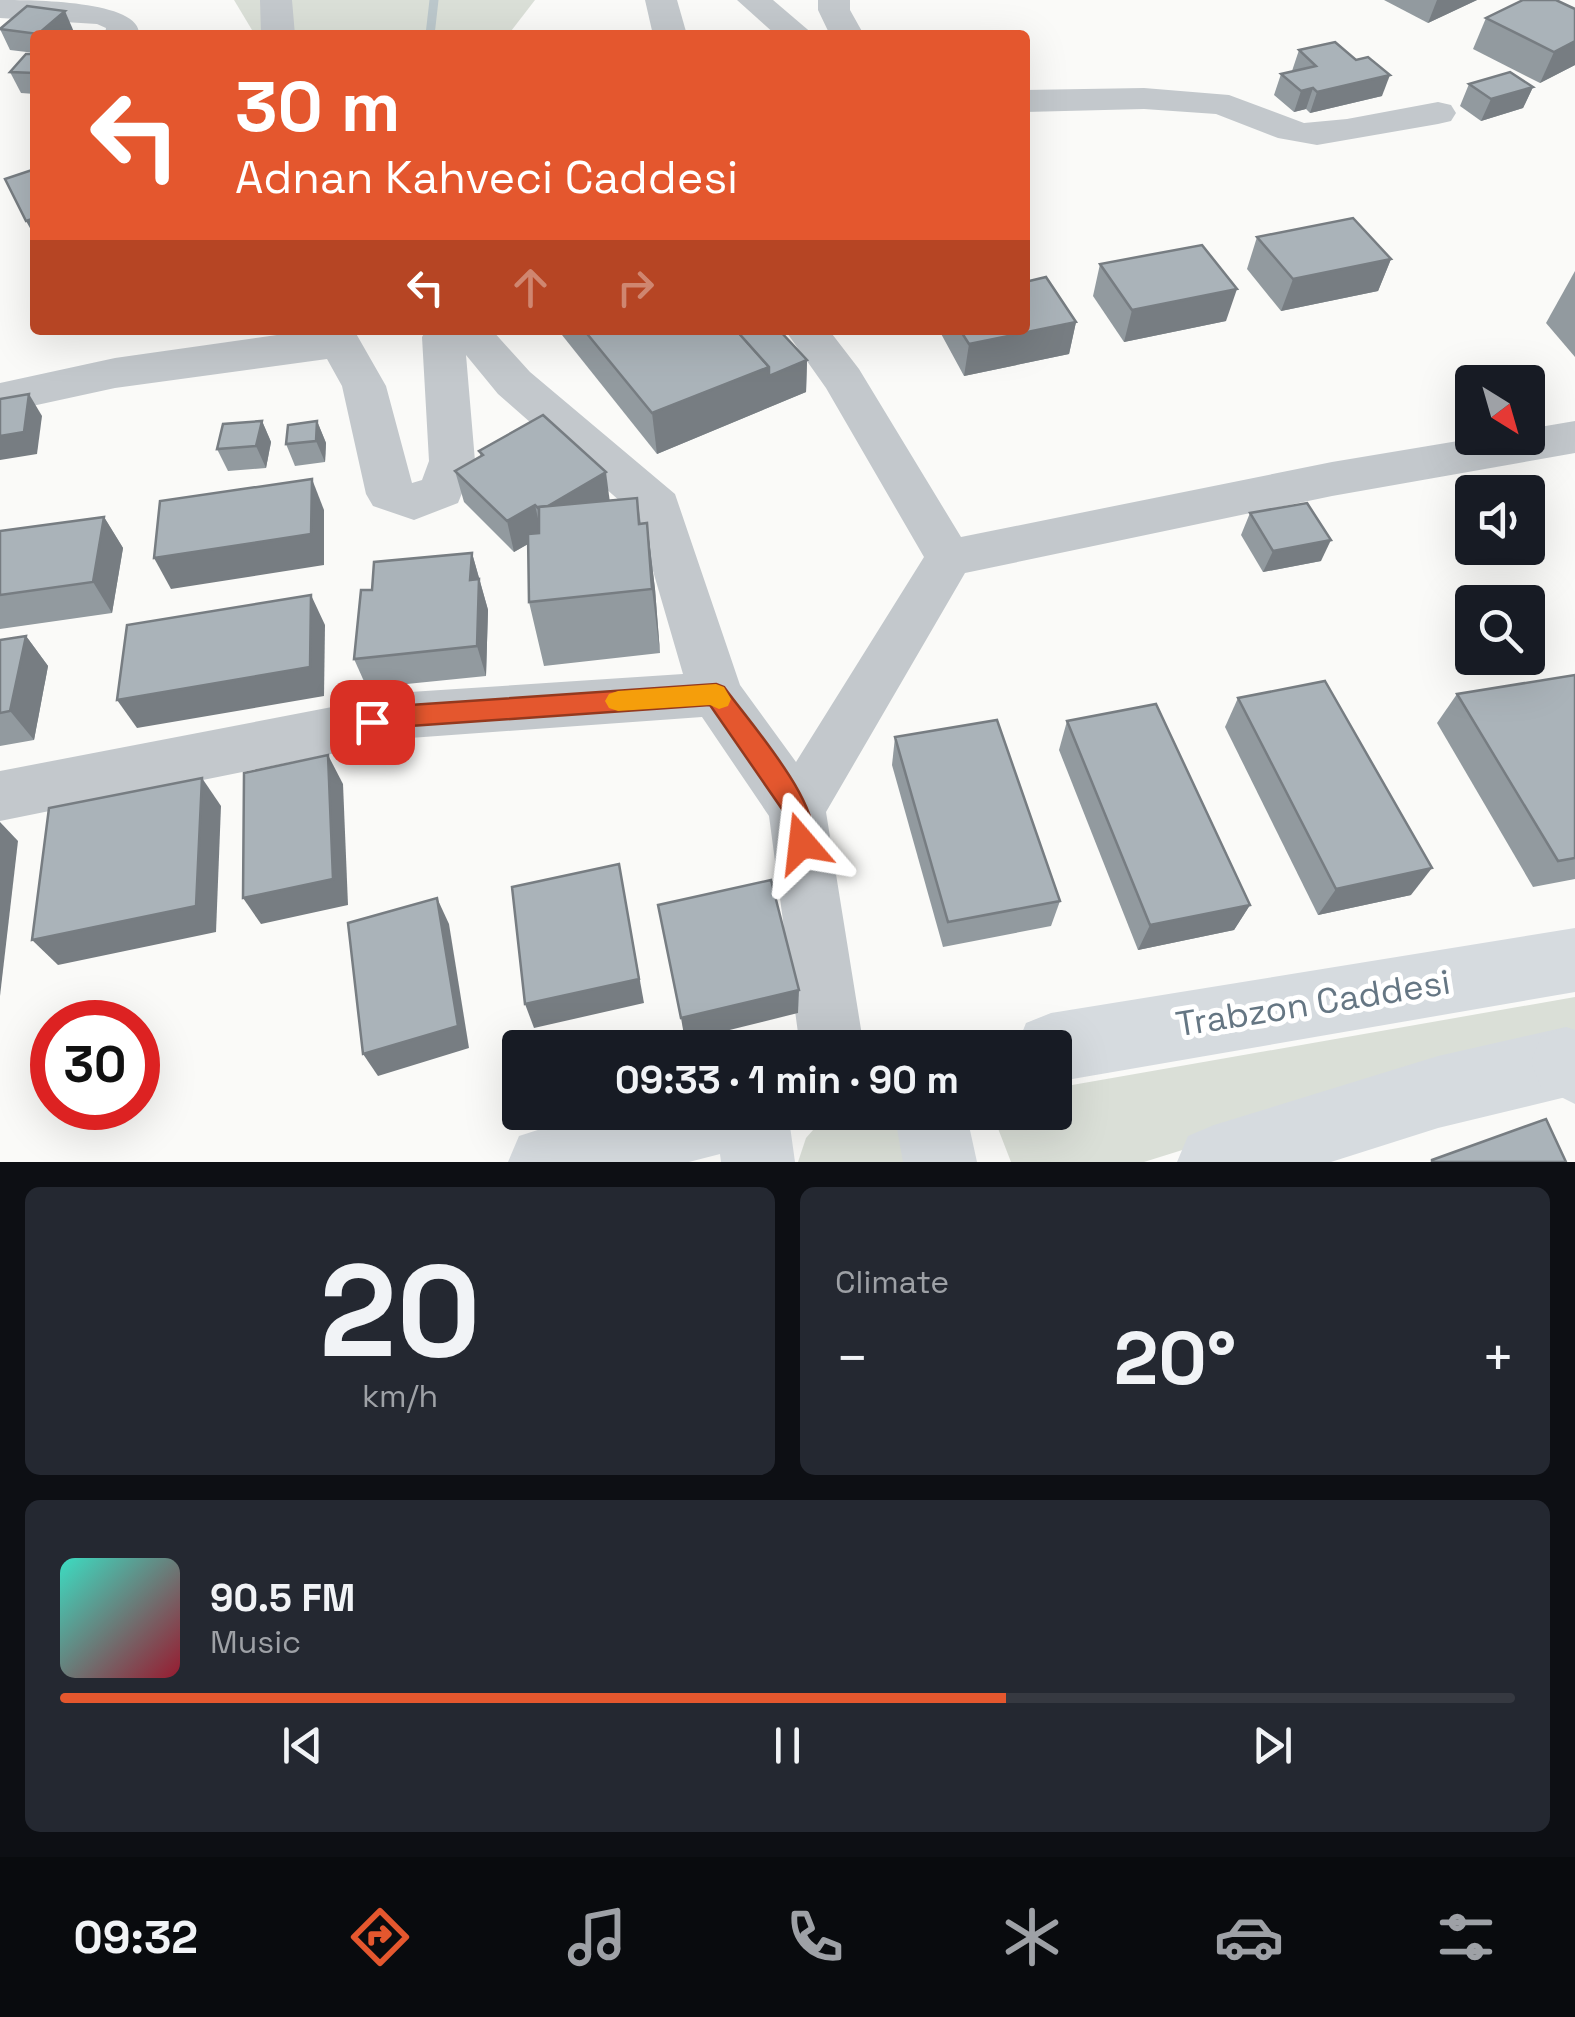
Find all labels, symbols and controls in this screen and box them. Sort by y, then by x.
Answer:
text: 30 m [235,62,400,151]
icon: left [70,70,200,200]
text: Adnan Kahveci Caddesi [235,149,738,206]
icon: left [398,260,453,315]
icon: ahead [503,260,558,315]
icon: right [608,260,663,315]
north arrow [1455,365,1545,455]
map controls [1455,365,1545,675]
button: sound [1455,475,1545,565]
button: search [1455,585,1545,675]
pin [330,680,415,765]
icon: arrive [345,695,400,750]
position arrow [750,791,854,895]
street label: Trabzon Caddesi [1173,960,1453,1046]
speed limit sign: 30 [30,1000,160,1130]
text: 09:33 · 1 min · 90 m [615,1056,959,1104]
text: 20 [319,1228,481,1394]
text: Climate [835,1262,949,1302]
text: 20° [1114,1310,1236,1406]
text: − [835,1323,869,1393]
text: + [1481,1323,1515,1393]
text: km/h [362,1376,438,1416]
text: 90.5 FM [210,1574,355,1622]
text: Music [210,1622,301,1662]
icon: previous [275,1718,330,1773]
icon: pause [760,1718,815,1773]
icon: next [1245,1718,1300,1773]
icon: directions [345,1902,415,1972]
icon: music [562,1902,632,1972]
icon: phone [780,1902,850,1972]
icon: climate [997,1902,1067,1972]
icon: car [1214,1902,1284,1972]
icon: filters [1431,1902,1501,1972]
text: 09:32 [74,1909,198,1966]

